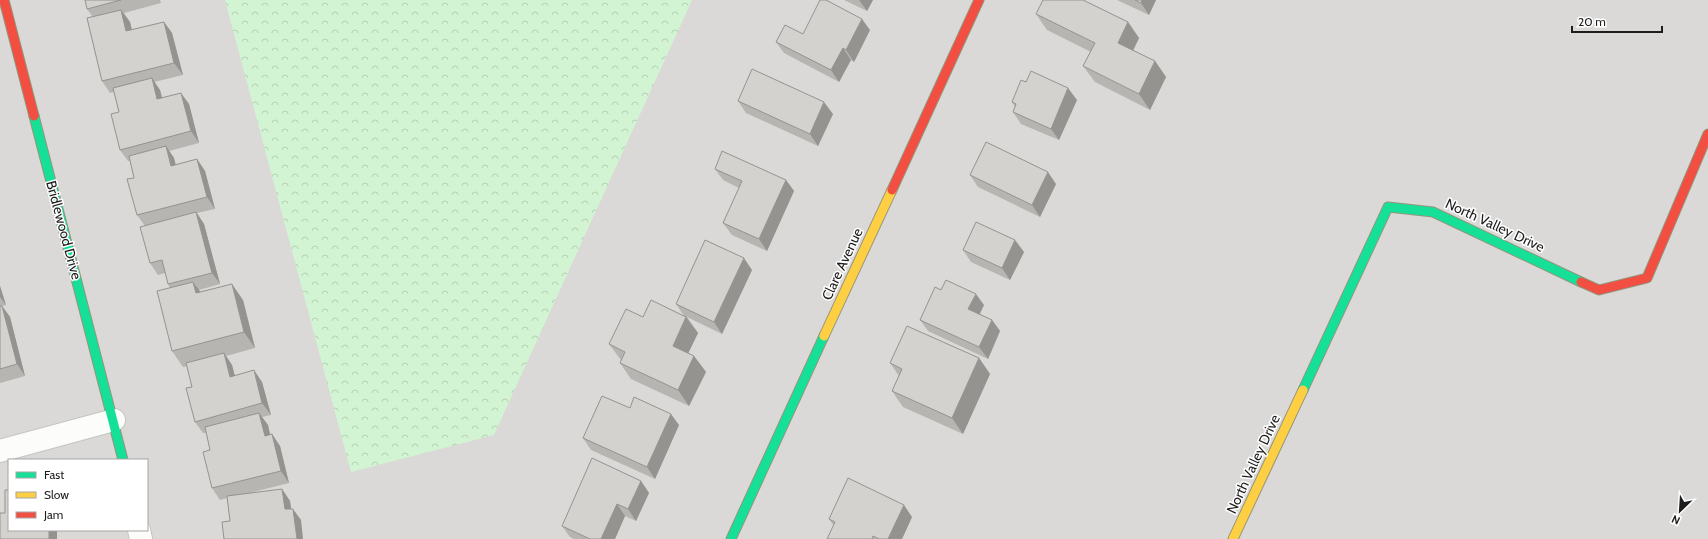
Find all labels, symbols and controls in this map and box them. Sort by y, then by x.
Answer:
scale bar [1572,8,1662,34]
text: 20 m [1578,14,1606,29]
street label: Bridlewood Drive [42,179,86,281]
street label: North Valley Drive [1443,194,1547,256]
street label: Clare Avenue [817,225,867,303]
street label: North Valley Drive [1222,412,1284,516]
legend [8,459,148,531]
text: Fast [44,467,64,482]
text: Slow [44,487,69,502]
north arrow [1660,491,1700,531]
text: Jam [43,507,63,522]
text: N [1669,512,1682,528]

